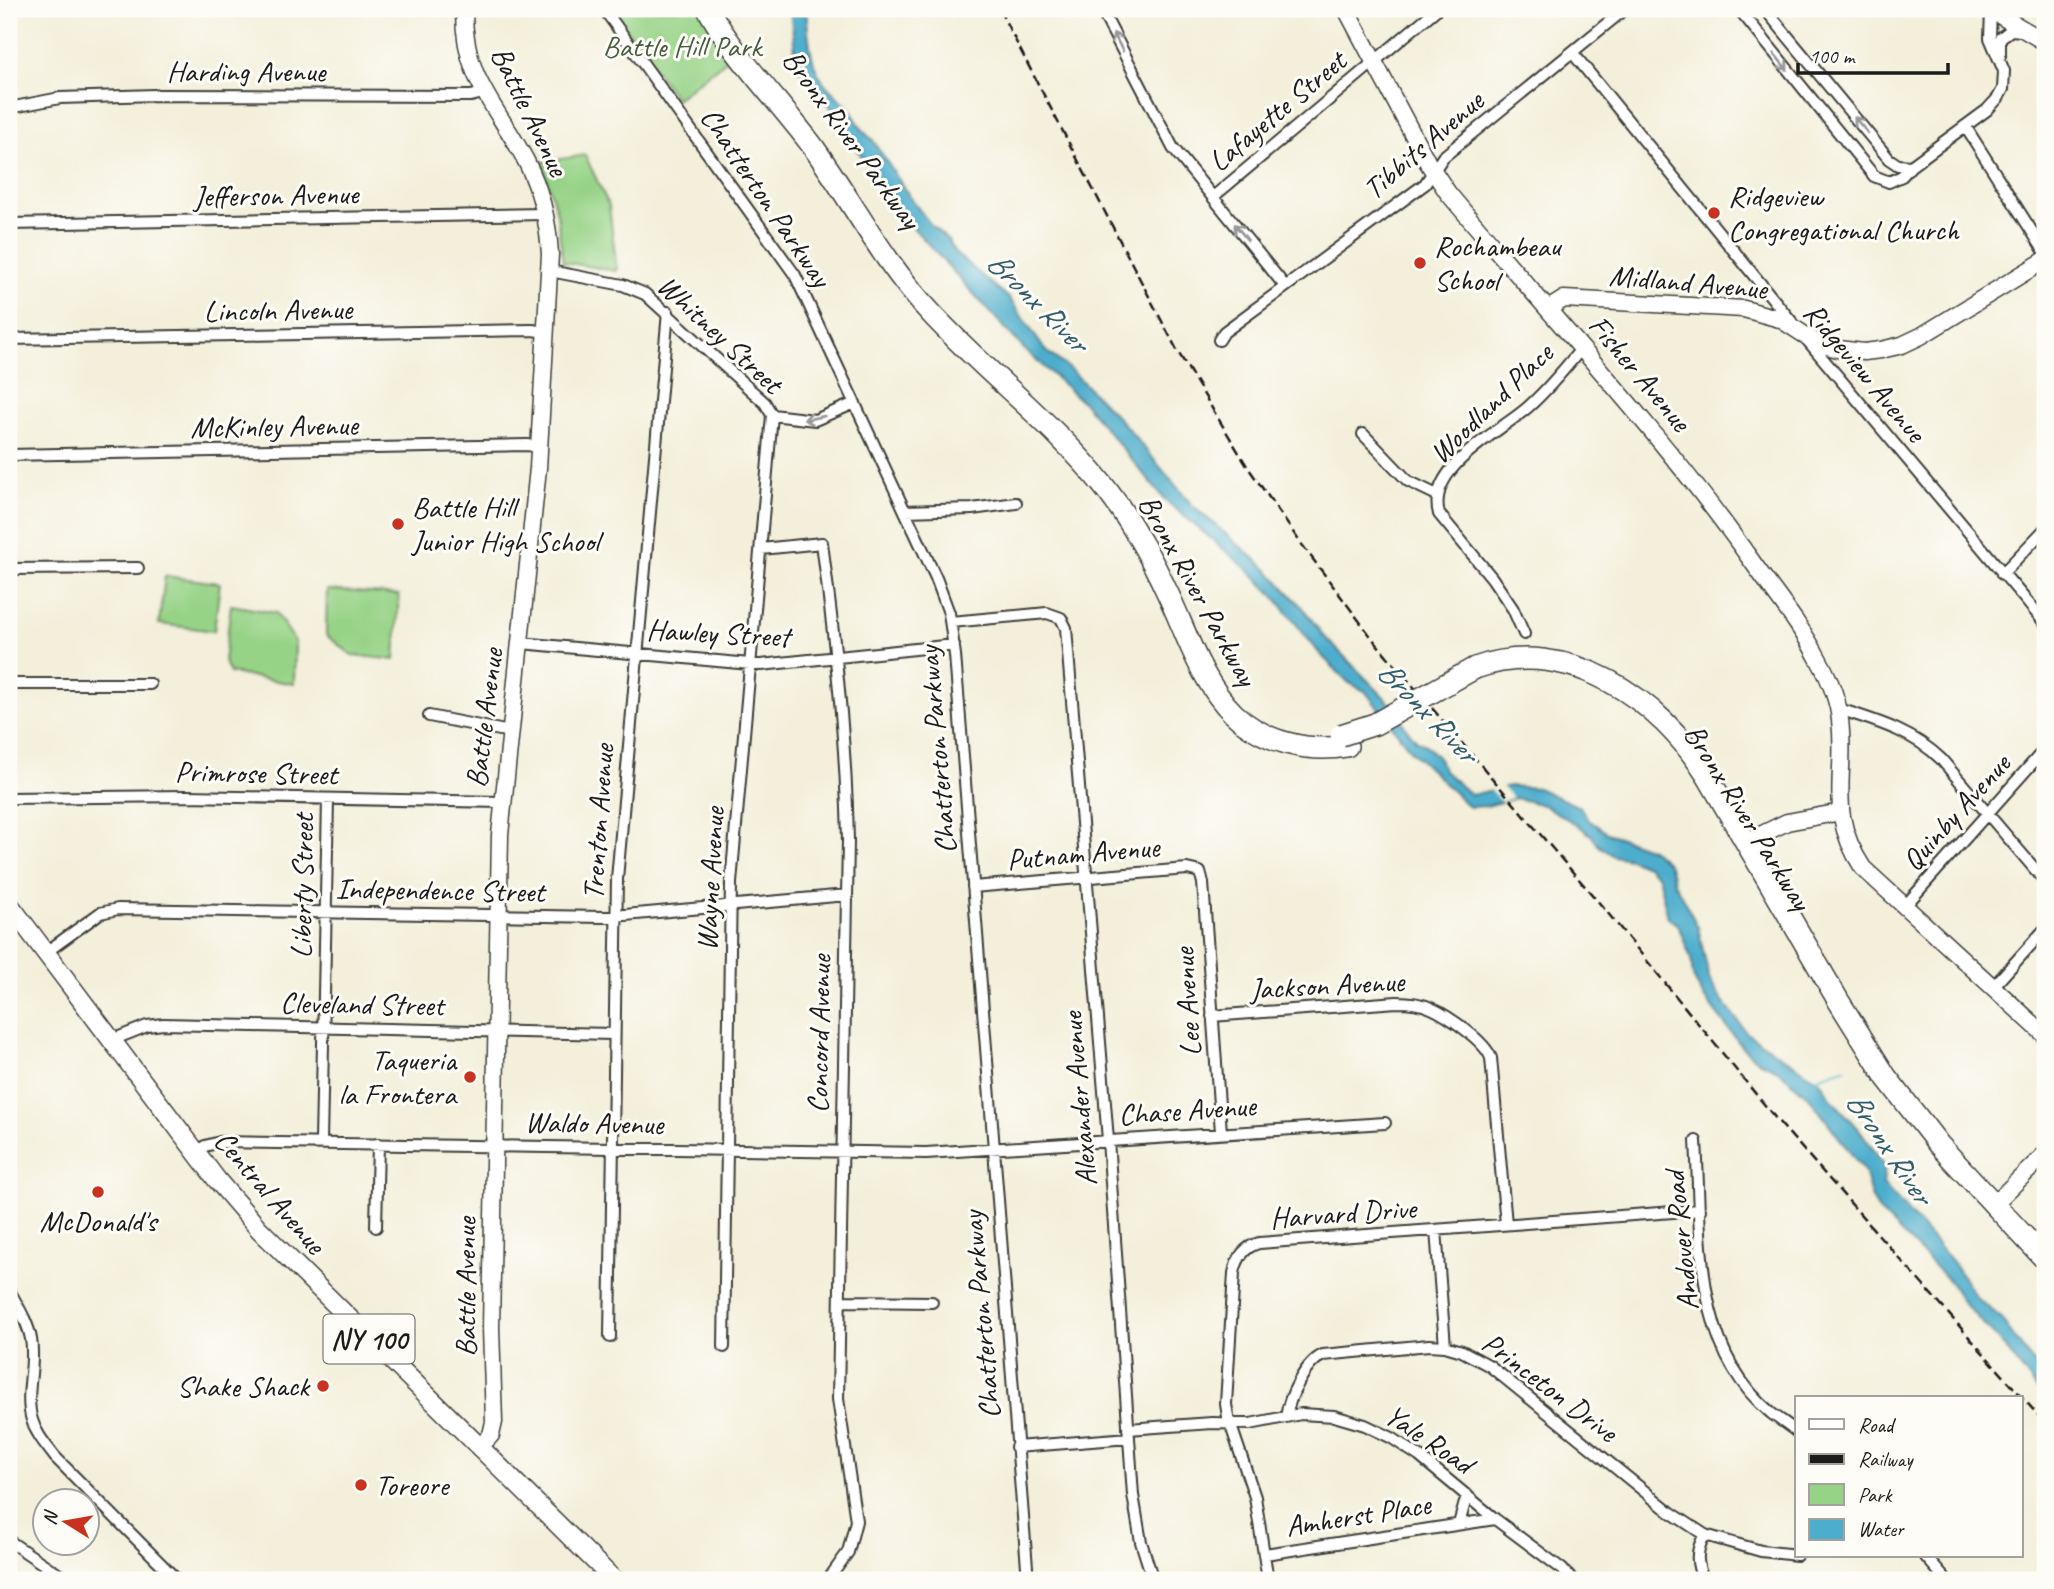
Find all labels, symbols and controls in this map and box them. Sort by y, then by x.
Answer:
park label: Battle Hill Park [603,27,763,65]
scale bar [1798,32,1949,76]
one-way arrow [1111,33,1125,53]
street label: Battle Avenue [482,40,579,184]
street label: Lafayette Street [1200,40,1356,180]
street label: Bronx River Parkway [774,42,931,238]
text: 100 m [1809,43,1856,69]
street label: Harding Avenue [167,52,328,90]
one-way arrow [1773,53,1789,71]
street label: Tibbits Avenue [1355,81,1493,208]
street label: Chatterton Parkway [692,100,842,296]
one-way arrow [1853,116,1869,134]
street label: Jefferson Avenue [191,175,361,215]
place label: Ridgeview Congregational Church [1728,177,1960,249]
marker: Ridgeview Congregational Church [1706,205,1722,221]
one-way arrow [1234,224,1249,242]
place label: Rochambeau School [1434,227,1562,299]
water label: Bronx River [978,242,1100,364]
marker: Rochambeau School [1412,255,1428,271]
street label: Midland Avenue [1608,256,1771,308]
street label: Whitney Street [649,266,793,404]
street label: Lincoln Avenue [204,290,355,330]
street label: Ridgeview Avenue [1795,294,1936,451]
street label: Fisher Avenue [1580,307,1701,441]
street label: Woodland Place [1421,333,1562,471]
street label: McKinley Avenue [190,406,360,446]
one-way arrow [804,412,826,425]
place label: Battle Hill Junior High School [410,488,604,560]
street label: Bronx River Parkway [1130,488,1267,694]
marker: Battle Hill Junior High School [390,516,406,532]
street label: Hawley Street [646,610,794,656]
street label: Chatterton Parkway [909,642,965,855]
street label: Battle Avenue [457,644,512,790]
water label: Bronx River [1369,651,1490,774]
street label: Bronx River Parkway [1676,717,1822,919]
street label: Trenton Avenue [574,741,623,901]
street label: Quinby Avenue [1893,744,2020,878]
street label: Primrose Street [175,753,340,793]
street label: Wayne Avenue [687,804,733,952]
street label: Liberty Street [282,810,322,959]
street label: Putnam Avenue [1005,827,1163,879]
street label: Independence Street [335,869,548,911]
street label: Lee Avenue [1164,944,1210,1057]
street label: Concord Avenue [799,952,839,1113]
street label: Jackson Avenue [1247,962,1407,1008]
street label: Cleveland Street [280,984,447,1024]
street label: Alexander Avenue [1052,1008,1106,1188]
place label: Taqueria la Frontera [338,1041,458,1113]
marker: Taqueria la Frontera [462,1069,478,1085]
water label: Bronx River [1837,1083,1945,1215]
street label: Chase Avenue [1117,1086,1259,1134]
street label: Waldo Avenue [525,1103,666,1143]
street label: Central Avenue [206,1122,336,1263]
street label: Andover Road [1654,1165,1707,1312]
marker: McDonald's [90,1184,106,1200]
street label: Harvard Drive [1269,1189,1419,1237]
place label: McDonald's [40,1202,159,1240]
street label: Chatterton Parkway [953,1207,1009,1420]
street label: Battle Avenue [446,1215,484,1357]
road number: NY 100 [324,1314,414,1364]
street label: Princeton Drive [1475,1324,1627,1452]
place label: Shake Shack [177,1367,311,1405]
marker: Shake Shack [315,1378,331,1394]
street label: Yale Road [1377,1396,1484,1485]
legend [1795,1396,2022,1558]
text: Road [1858,1412,1897,1438]
text: Railway [1858,1446,1914,1472]
place label: Toreore [375,1466,451,1504]
marker: Toreore [353,1477,369,1493]
text: Park [1858,1482,1893,1508]
street label: Amherst Place [1283,1484,1435,1545]
north arrow [32,1488,102,1558]
text: N [37,1508,64,1527]
text: Water [1858,1516,1905,1542]

